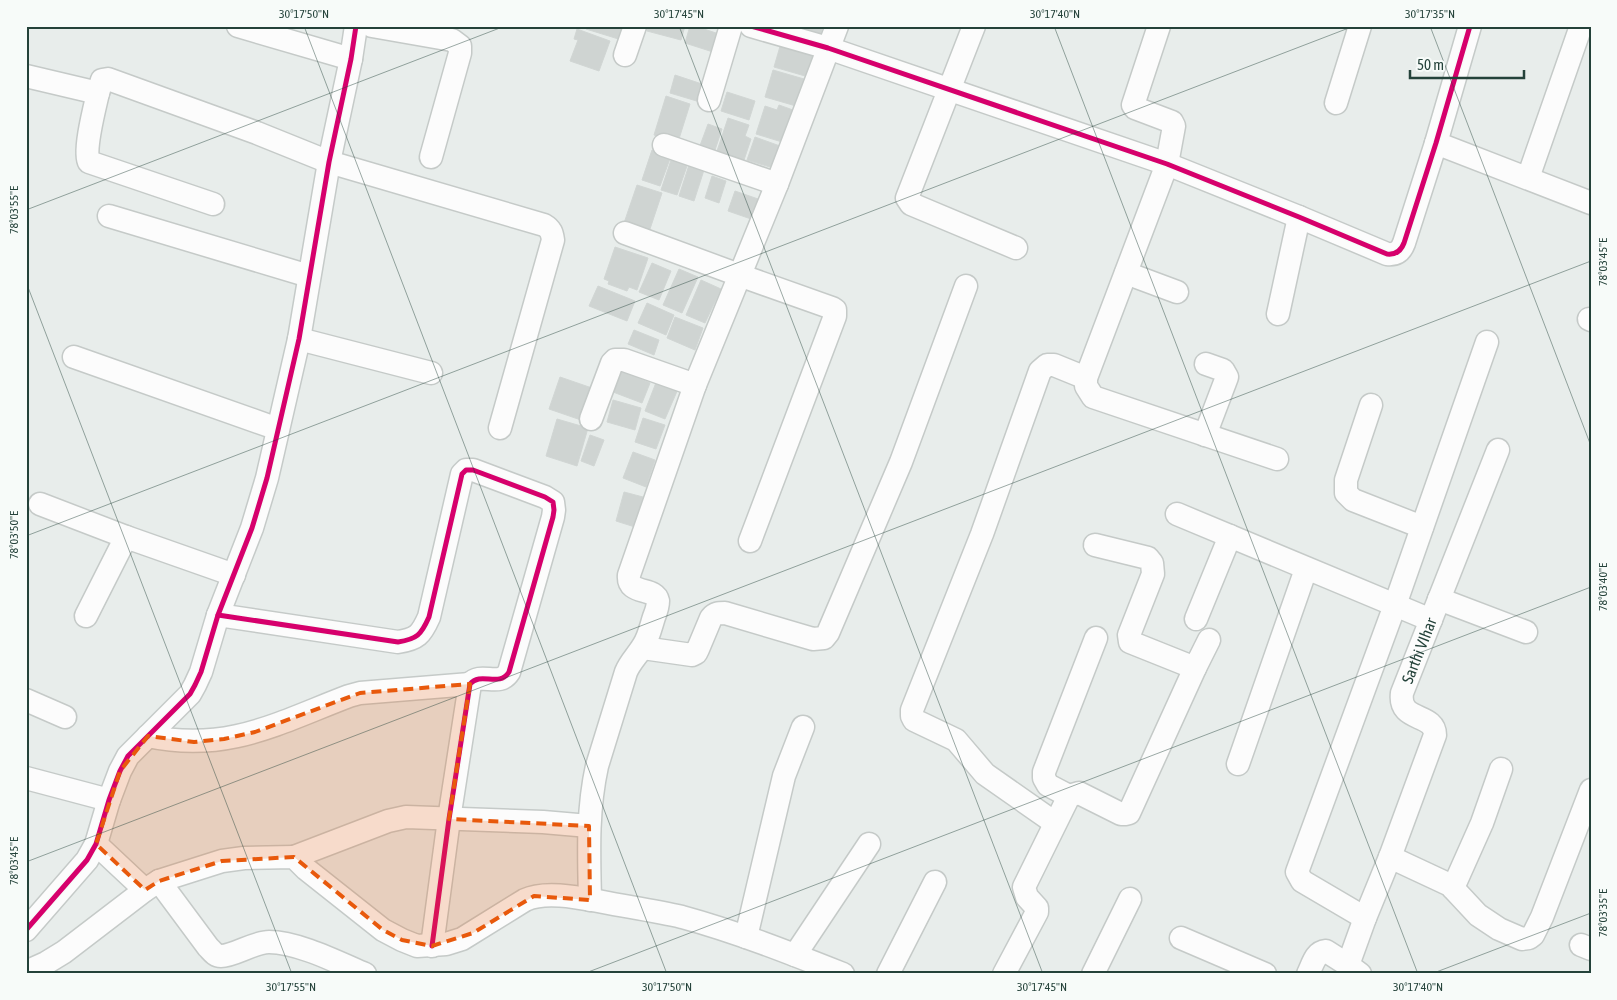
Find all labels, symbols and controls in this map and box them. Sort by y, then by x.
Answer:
text: 30°17'50"N [279,7,329,21]
text: 30°17'45"N [654,7,704,21]
text: 30°17'40"N [1030,7,1080,21]
text: 30°17'35"N [1405,7,1455,21]
scale bar [1410,48,1523,80]
text: 50 m [1417,56,1444,73]
text: 78°03'55"E [7,186,21,234]
text: 78°03'45"E [1596,238,1610,286]
text: 78°03'50"E [7,511,21,559]
text: 78°03'40"E [1596,563,1610,611]
street label: Sarthi VIhar [1398,615,1440,686]
text: 78°03'45"E [7,837,21,885]
text: 78°03'35"E [1596,889,1610,937]
text: 30°17'55"N [266,980,316,994]
text: 30°17'50"N [642,980,692,994]
text: 30°17'45"N [1017,980,1067,994]
text: 30°17'40"N [1393,980,1443,994]

